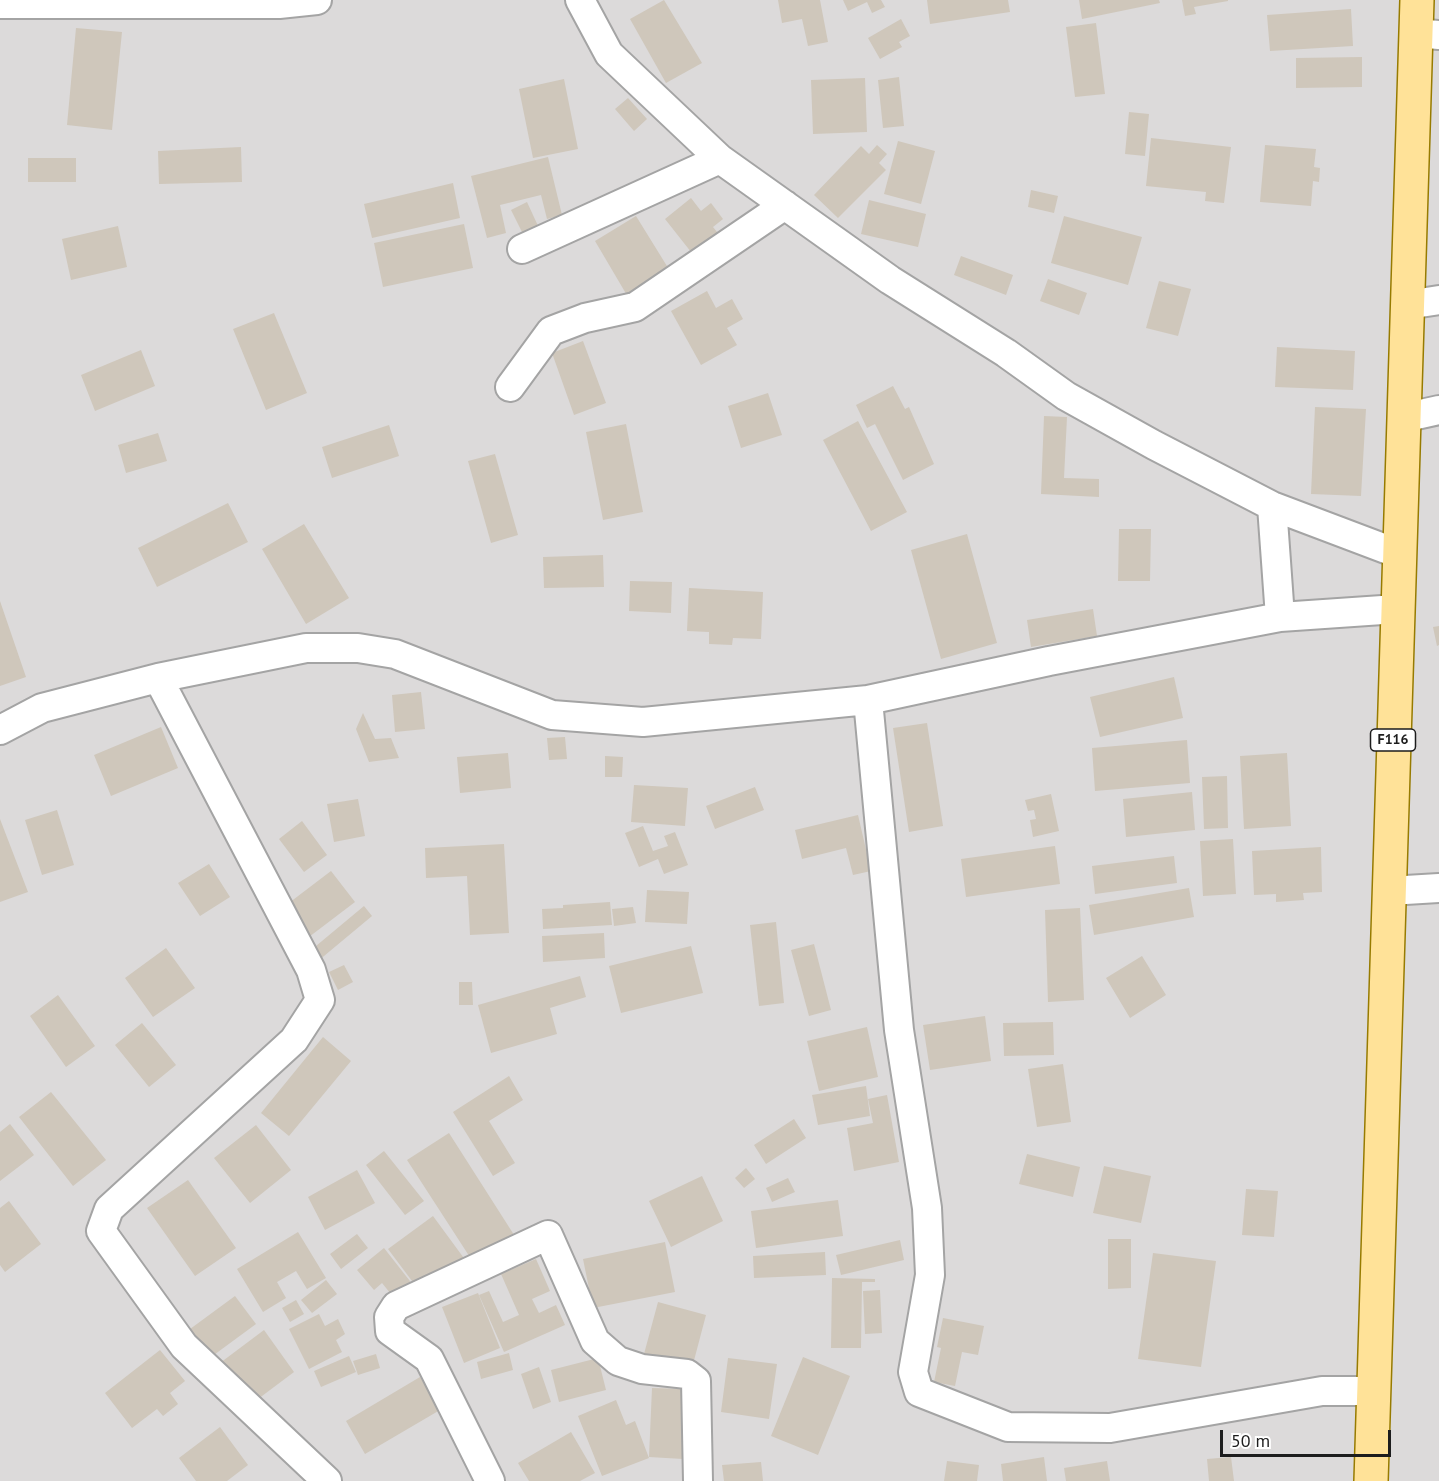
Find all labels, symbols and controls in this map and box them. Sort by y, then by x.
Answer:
road number: F116 [1370,729,1416,751]
scale bar [1223,1418,1394,1456]
text: 50 m [1231,1429,1270,1452]

